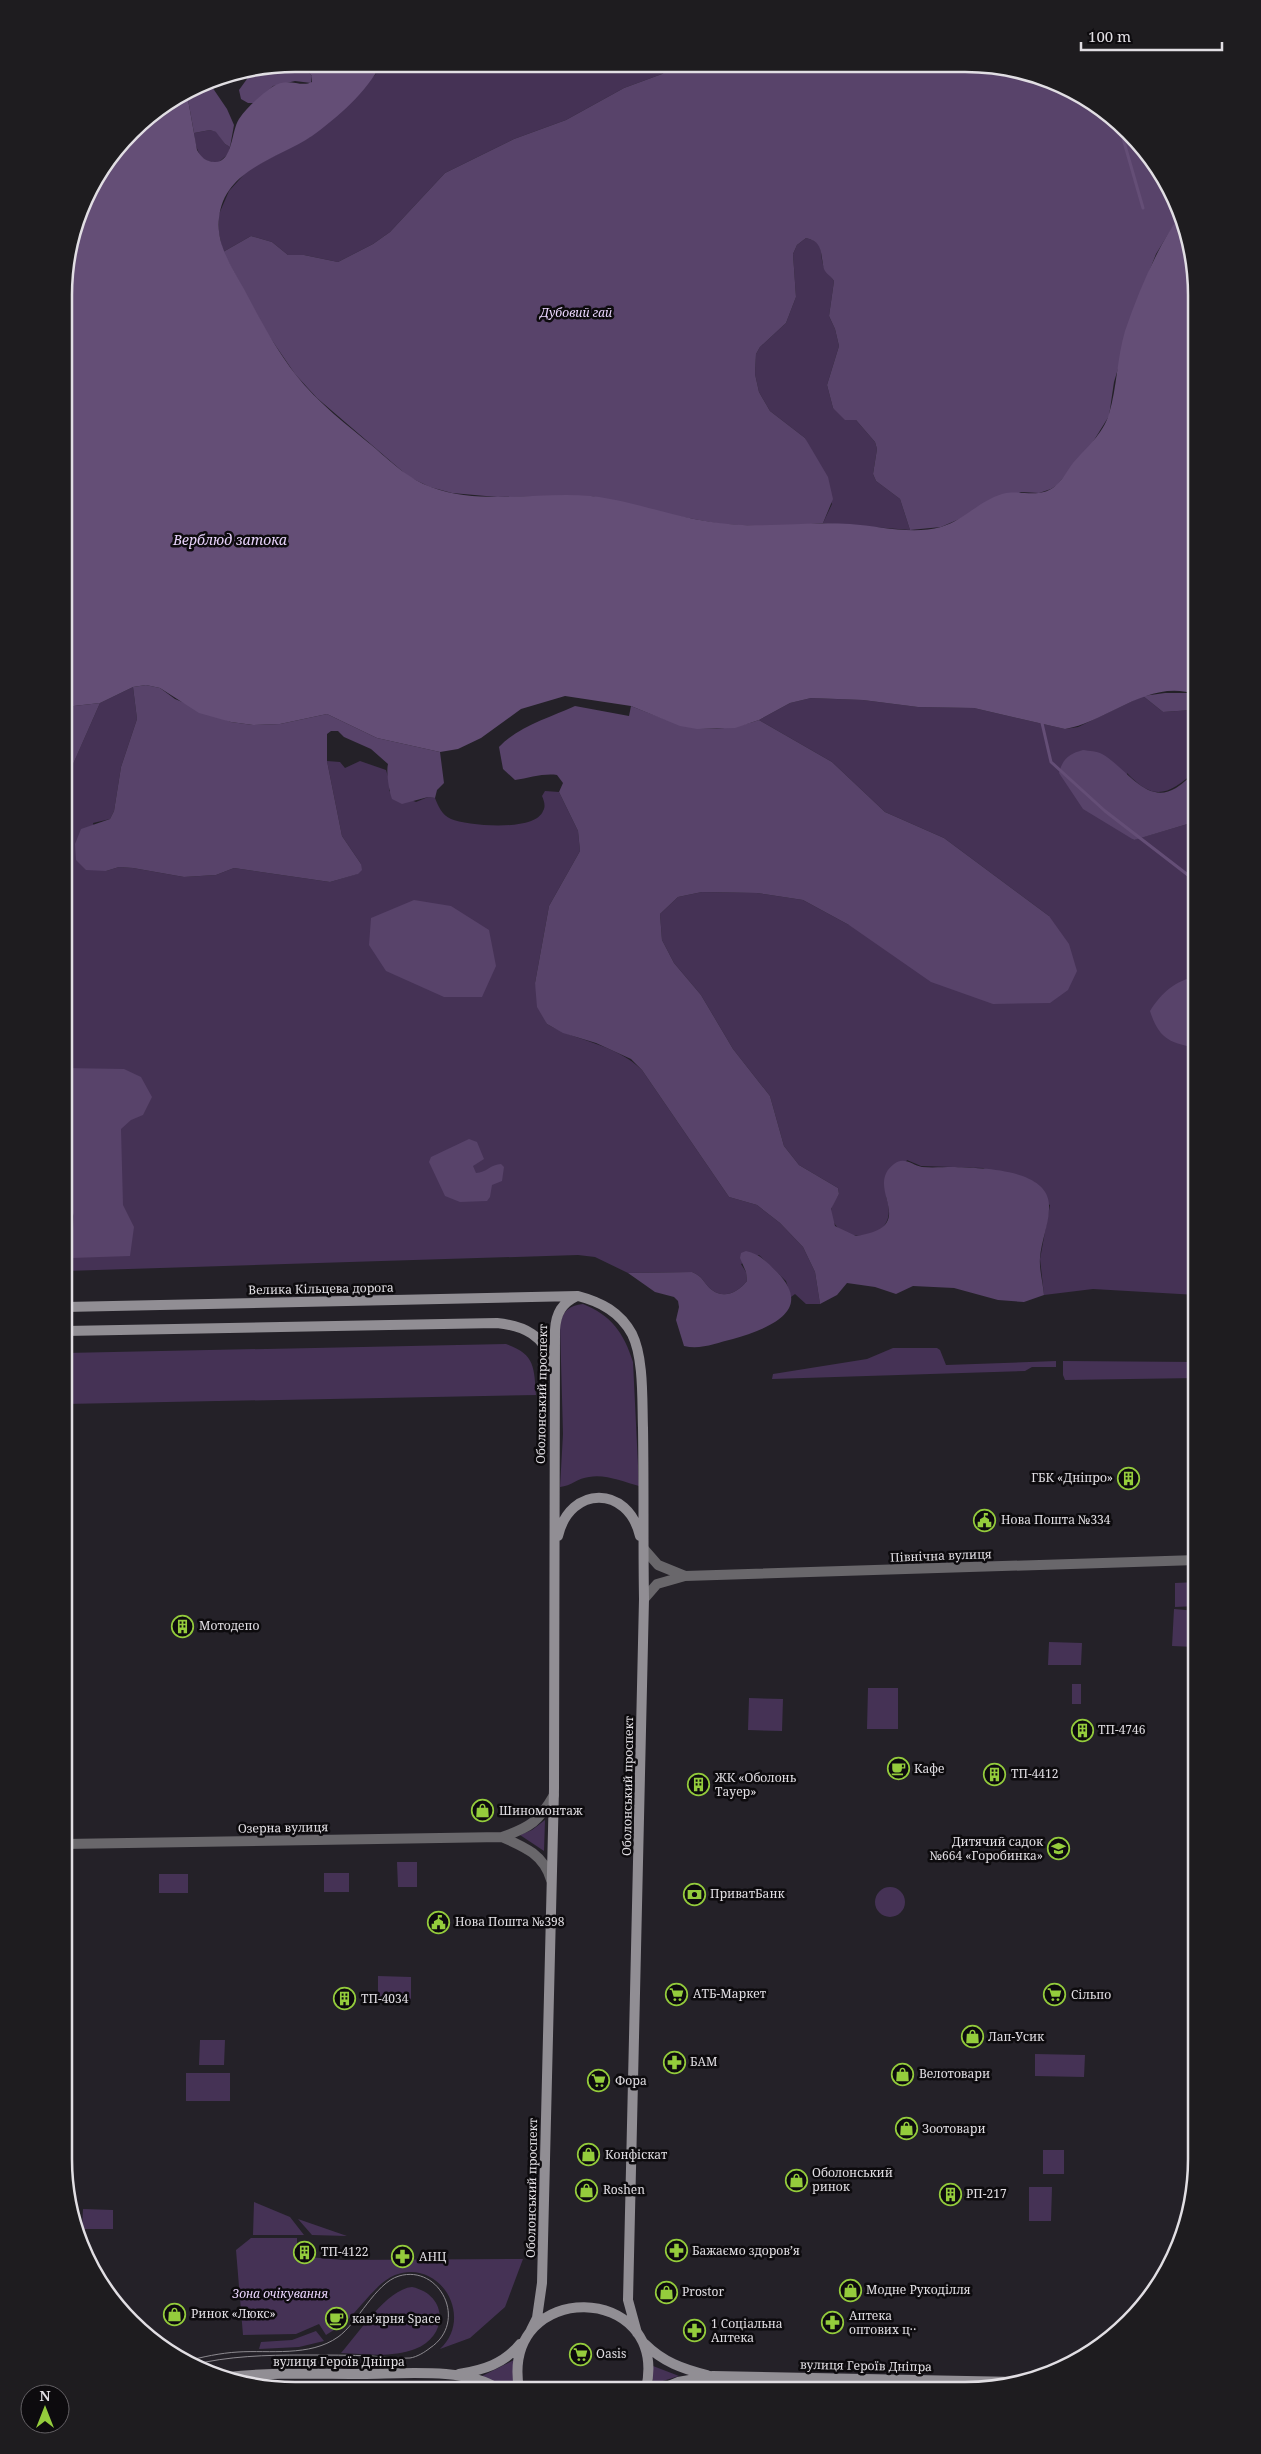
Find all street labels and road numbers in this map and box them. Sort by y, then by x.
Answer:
street label: Велика Кільцева дорога [248,1279,394,1298]
street label: Оболонський проспект [532,1323,551,1464]
street label: Північна вулиця [890,1545,992,1566]
street label: Оболонський проспект [618,1715,637,1856]
street label: Озерна вулиця [238,1818,328,1837]
street label: Оболонський проспект [522,2117,541,2258]
street label: вулиця Героїв Дніпра [273,2353,405,2370]
street label: вулиця Героїв Дніпра [800,2356,932,2375]

